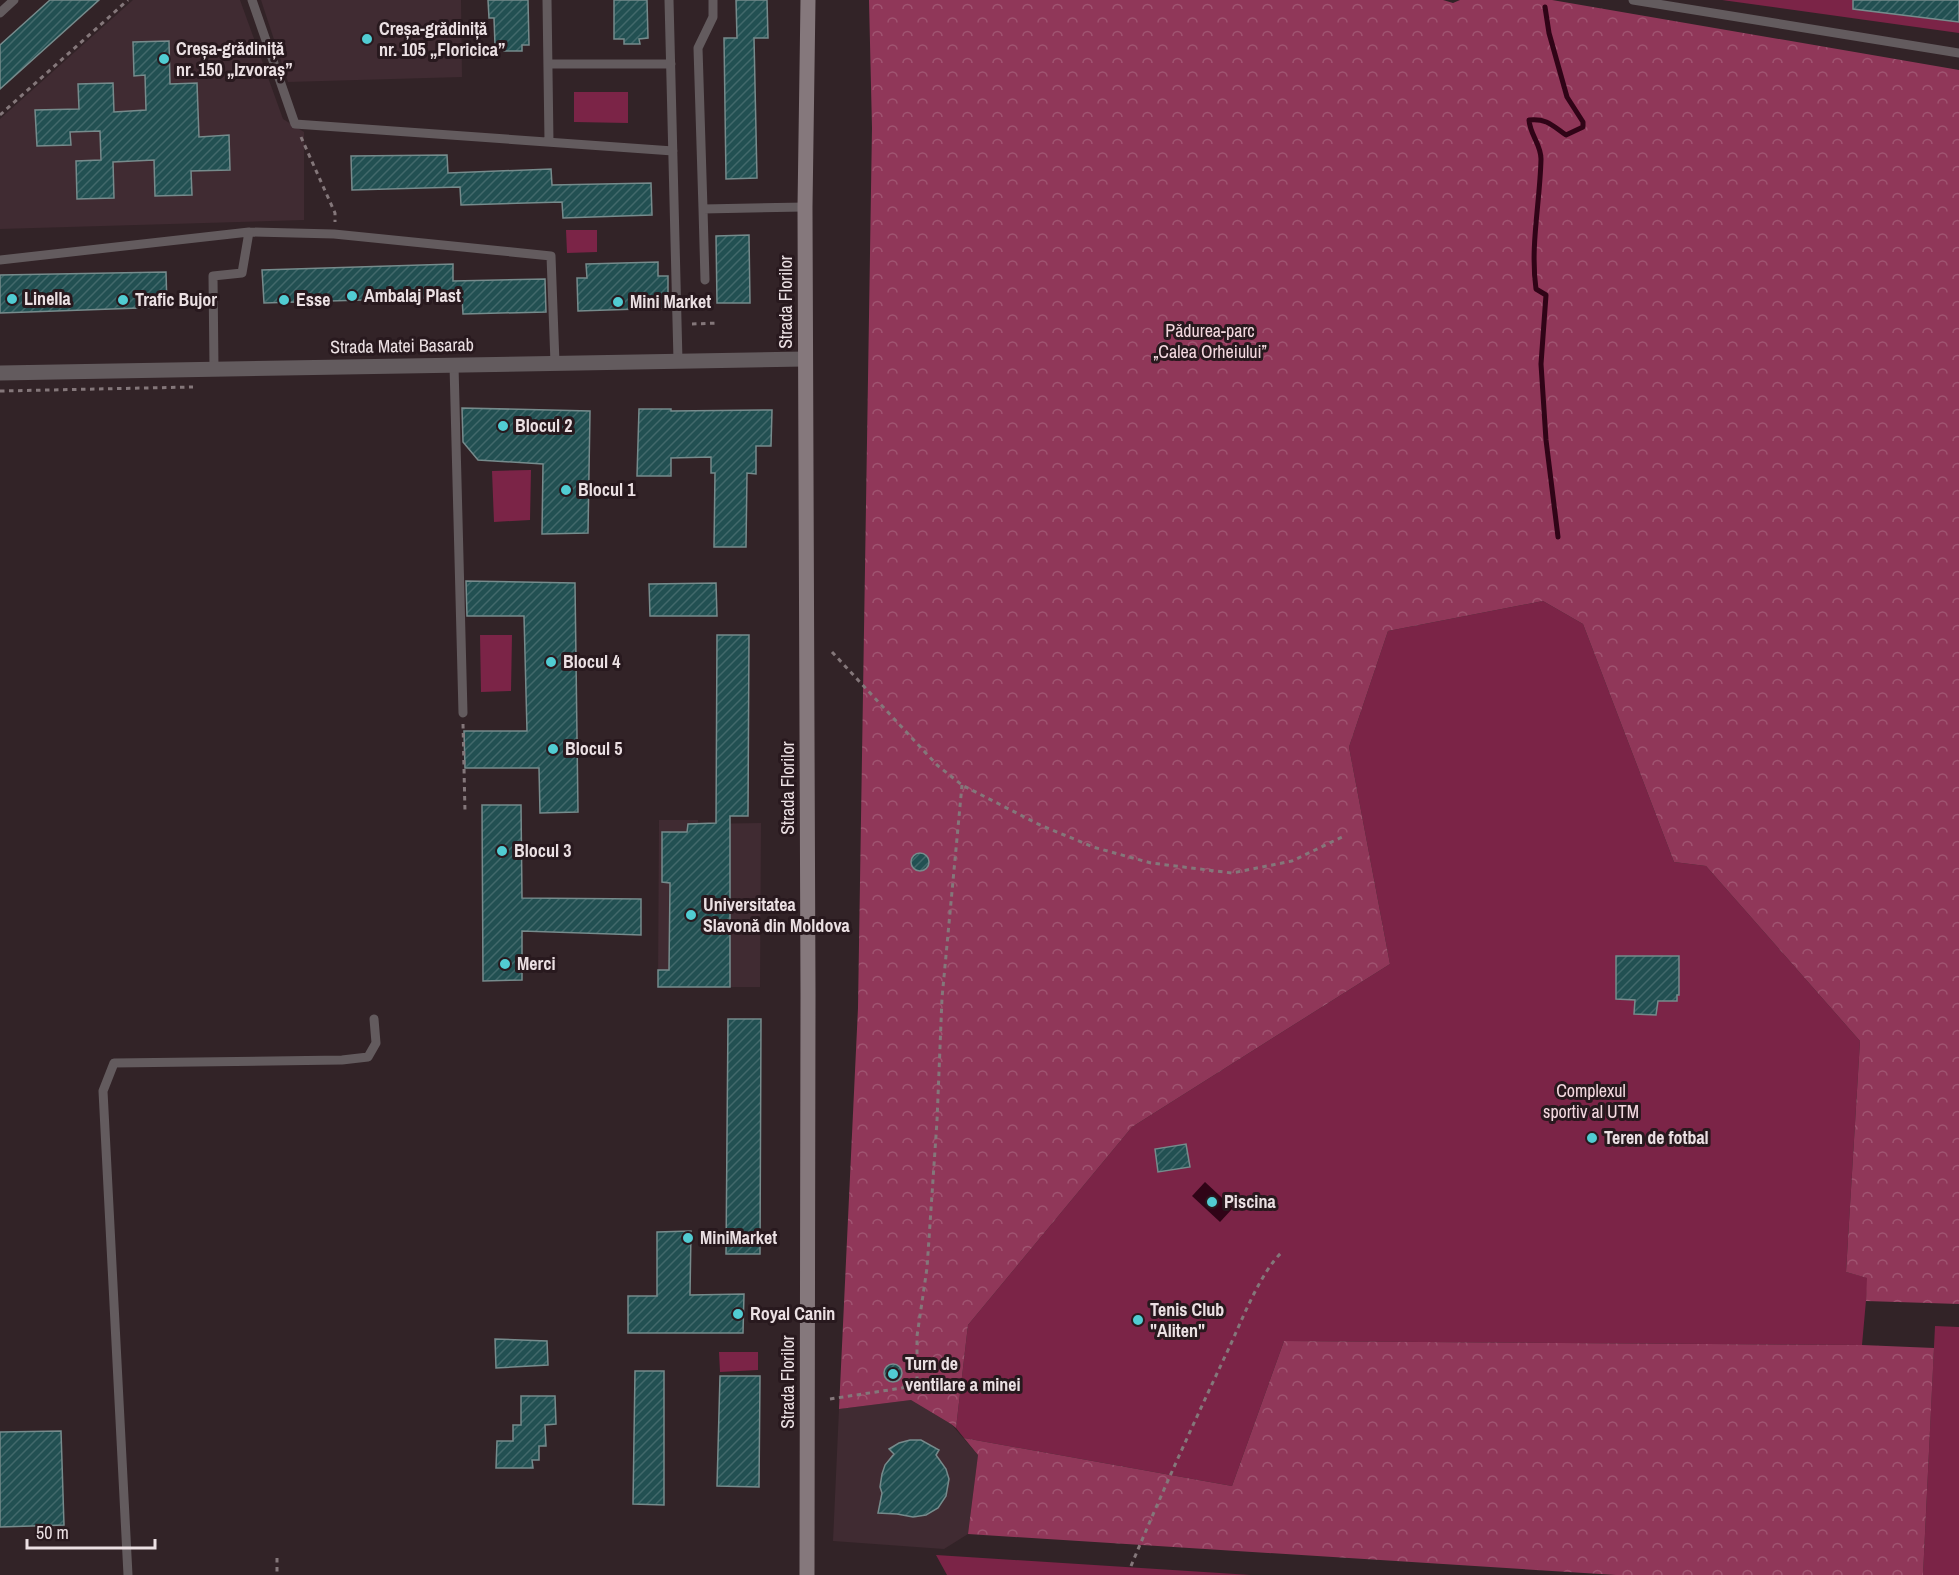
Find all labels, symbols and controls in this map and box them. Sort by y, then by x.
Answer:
place label: Creșa-grădiniță nr. 105 „Floricica” [379,16,505,62]
marker: Creșa-grădiniță nr. 105 „Floricica” [360,32,374,46]
place label: Creșa-grădiniță nr. 150 „Izvoraș” [176,36,293,82]
marker: Creșa-grădiniță nr. 150 „Izvoraș” [157,52,171,66]
street label: Strada Florilor [773,255,798,349]
place label: Ambalaj Plast [364,283,461,308]
place label: Linella [24,286,72,311]
place label: Trafic Bujor [135,287,217,312]
place label: Esse [296,287,330,312]
marker: Ambalaj Plast [345,289,359,303]
place label: Mini Market [630,289,711,314]
marker: Linella [5,292,19,306]
marker: Trafic Bujor [116,293,130,307]
marker: Esse [277,293,291,307]
marker: Mini Market [611,295,625,309]
park label: Pădurea-parc „Calea Orheiului” [1153,318,1267,364]
street label: Strada Matei Basarab [330,332,474,359]
place label: Blocul 2 [515,413,572,438]
marker: Blocul 2 [496,419,510,433]
place label: Blocul 1 [578,477,636,502]
marker: Blocul 1 [559,483,573,497]
place label: Blocul 4 [563,649,621,674]
marker: Blocul 4 [544,655,558,669]
place label: Blocul 5 [565,736,622,761]
street label: Strada Florilor [775,741,800,835]
marker: Blocul 5 [546,742,560,756]
place label: Blocul 3 [514,838,571,863]
marker: Blocul 3 [495,844,509,858]
place label: Universitatea Slavonă din Moldova [703,892,851,938]
marker: Universitatea Slavonă din Moldova [684,908,698,922]
place label: Merci [517,951,556,976]
marker: Merci [498,957,512,971]
park label: Complexul sportiv al UTM [1543,1078,1639,1124]
place label: Teren de fotbal [1604,1125,1709,1150]
marker: Teren de fotbal [1585,1131,1599,1145]
place label: Piscina [1224,1189,1276,1214]
marker: Piscina [1205,1195,1219,1209]
place label: MiniMarket [700,1225,777,1250]
marker: MiniMarket [681,1231,695,1245]
place label: Tenis Club "Aliten" [1150,1297,1224,1343]
place label: Royal Canin [750,1301,835,1326]
marker: Royal Canin [731,1307,745,1321]
marker: Tenis Club "Aliten" [1131,1313,1145,1327]
street label: Strada Florilor [775,1335,800,1429]
place label: Turn de ventilare a minei [905,1351,1021,1397]
marker: Turn de ventilare a minei [886,1367,900,1381]
scale bar [27,1512,154,1550]
text: 50 m [36,1520,69,1545]

